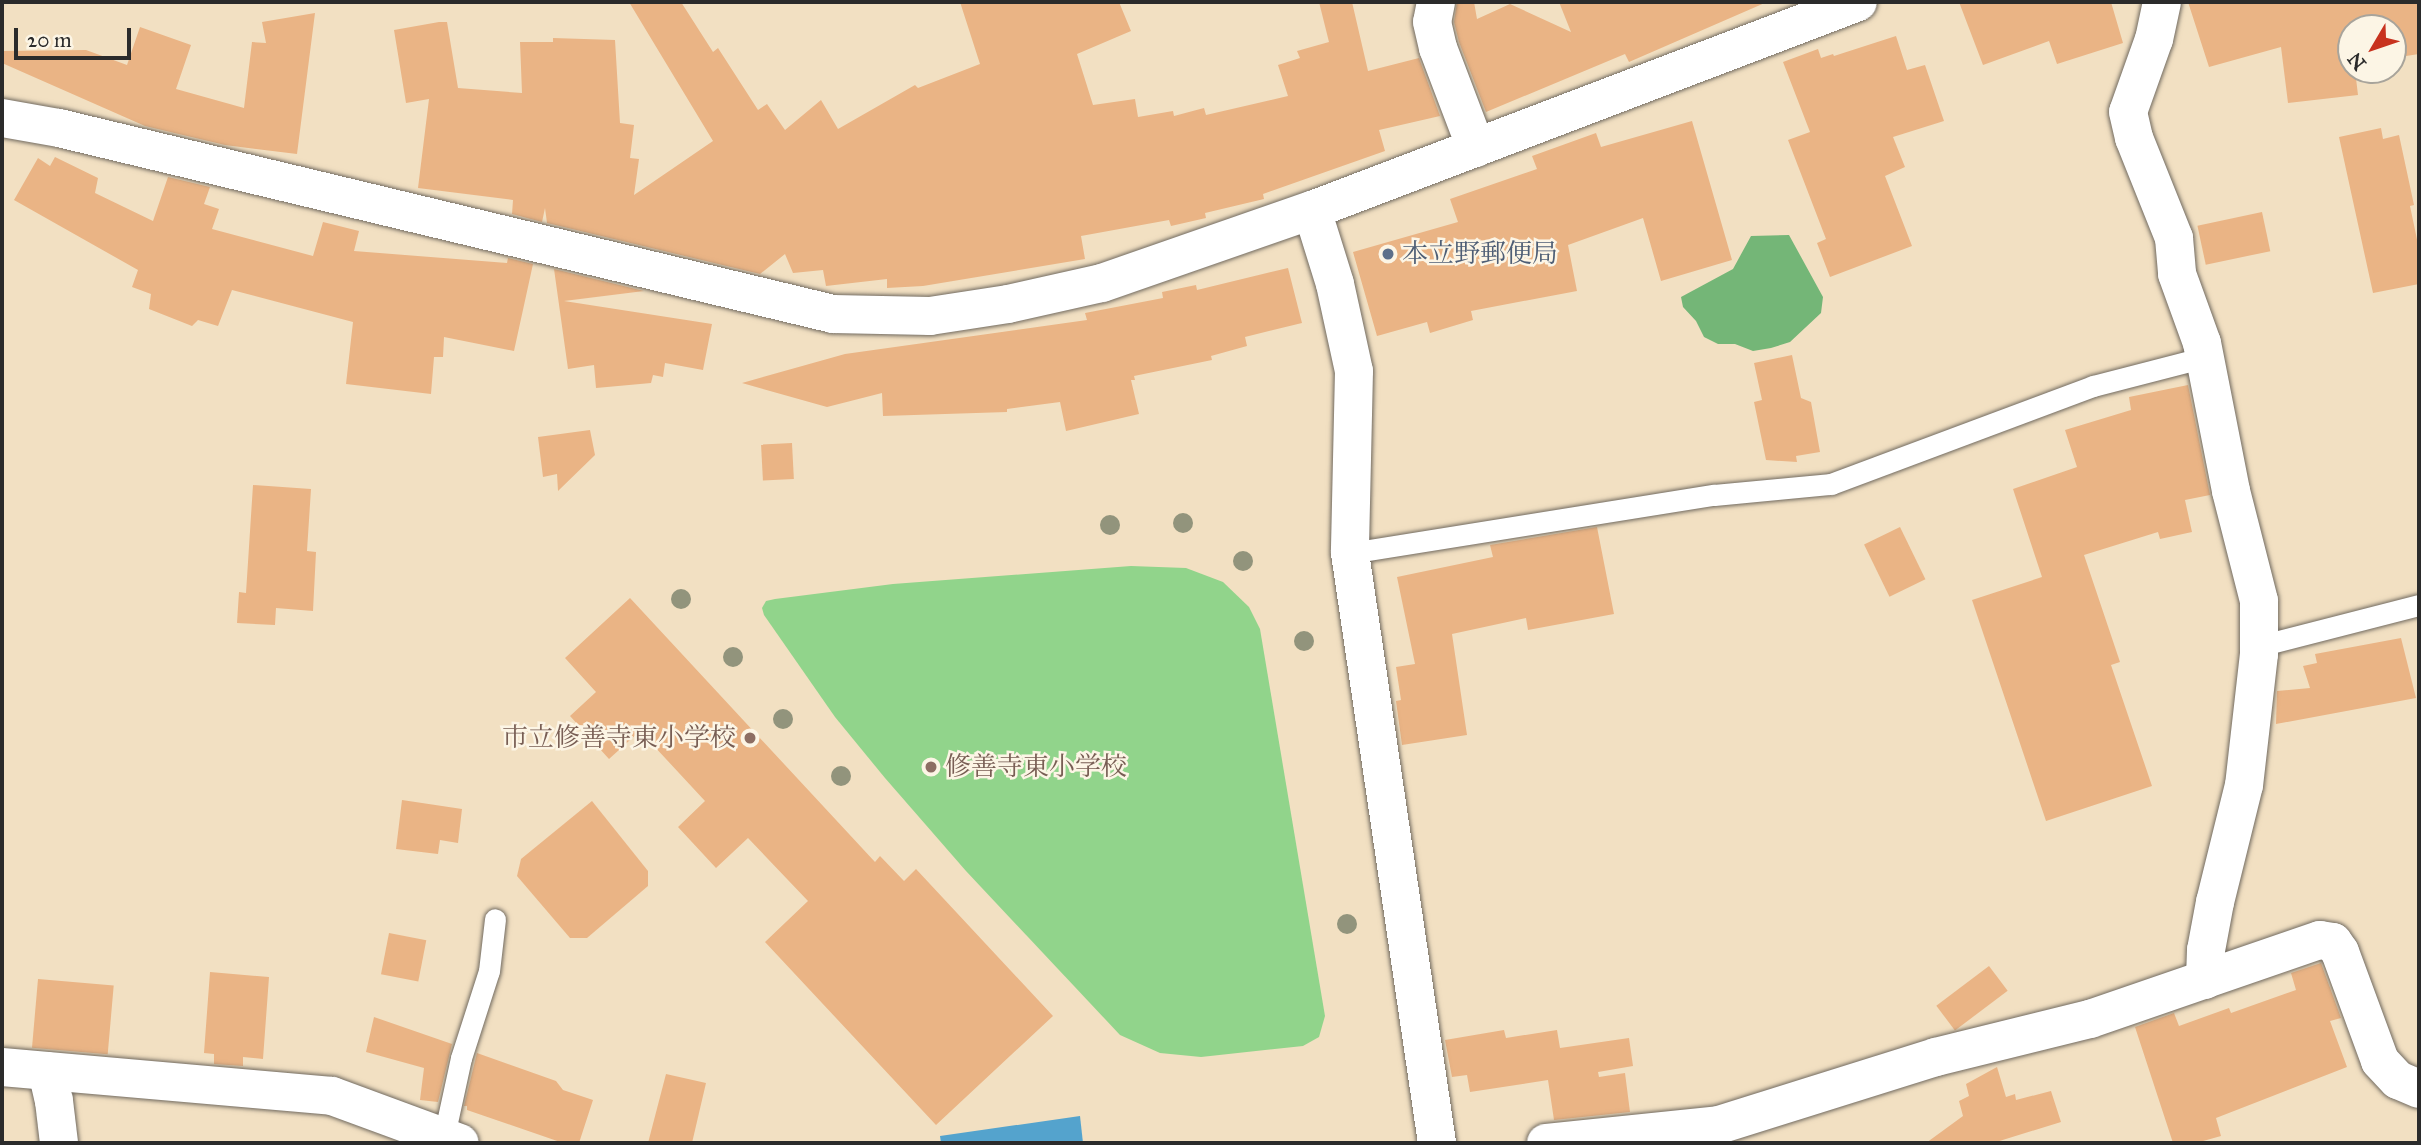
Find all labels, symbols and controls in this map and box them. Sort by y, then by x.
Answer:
scale bar [18,14,135,58]
north arrow [2337,14,2407,84]
text: 20 m [27,27,72,53]
text: N [2343,48,2371,75]
place label: 本立野郵便局 [1402,238,1558,270]
marker: 本立野郵便局 [1380,246,1396,262]
place label: 市立修善寺東小学校 [502,722,736,754]
marker: 市立修善寺東小学校 [742,730,758,746]
place label: 修善寺東小学校 [945,751,1127,783]
marker: 修善寺東小学校 [923,759,939,775]

